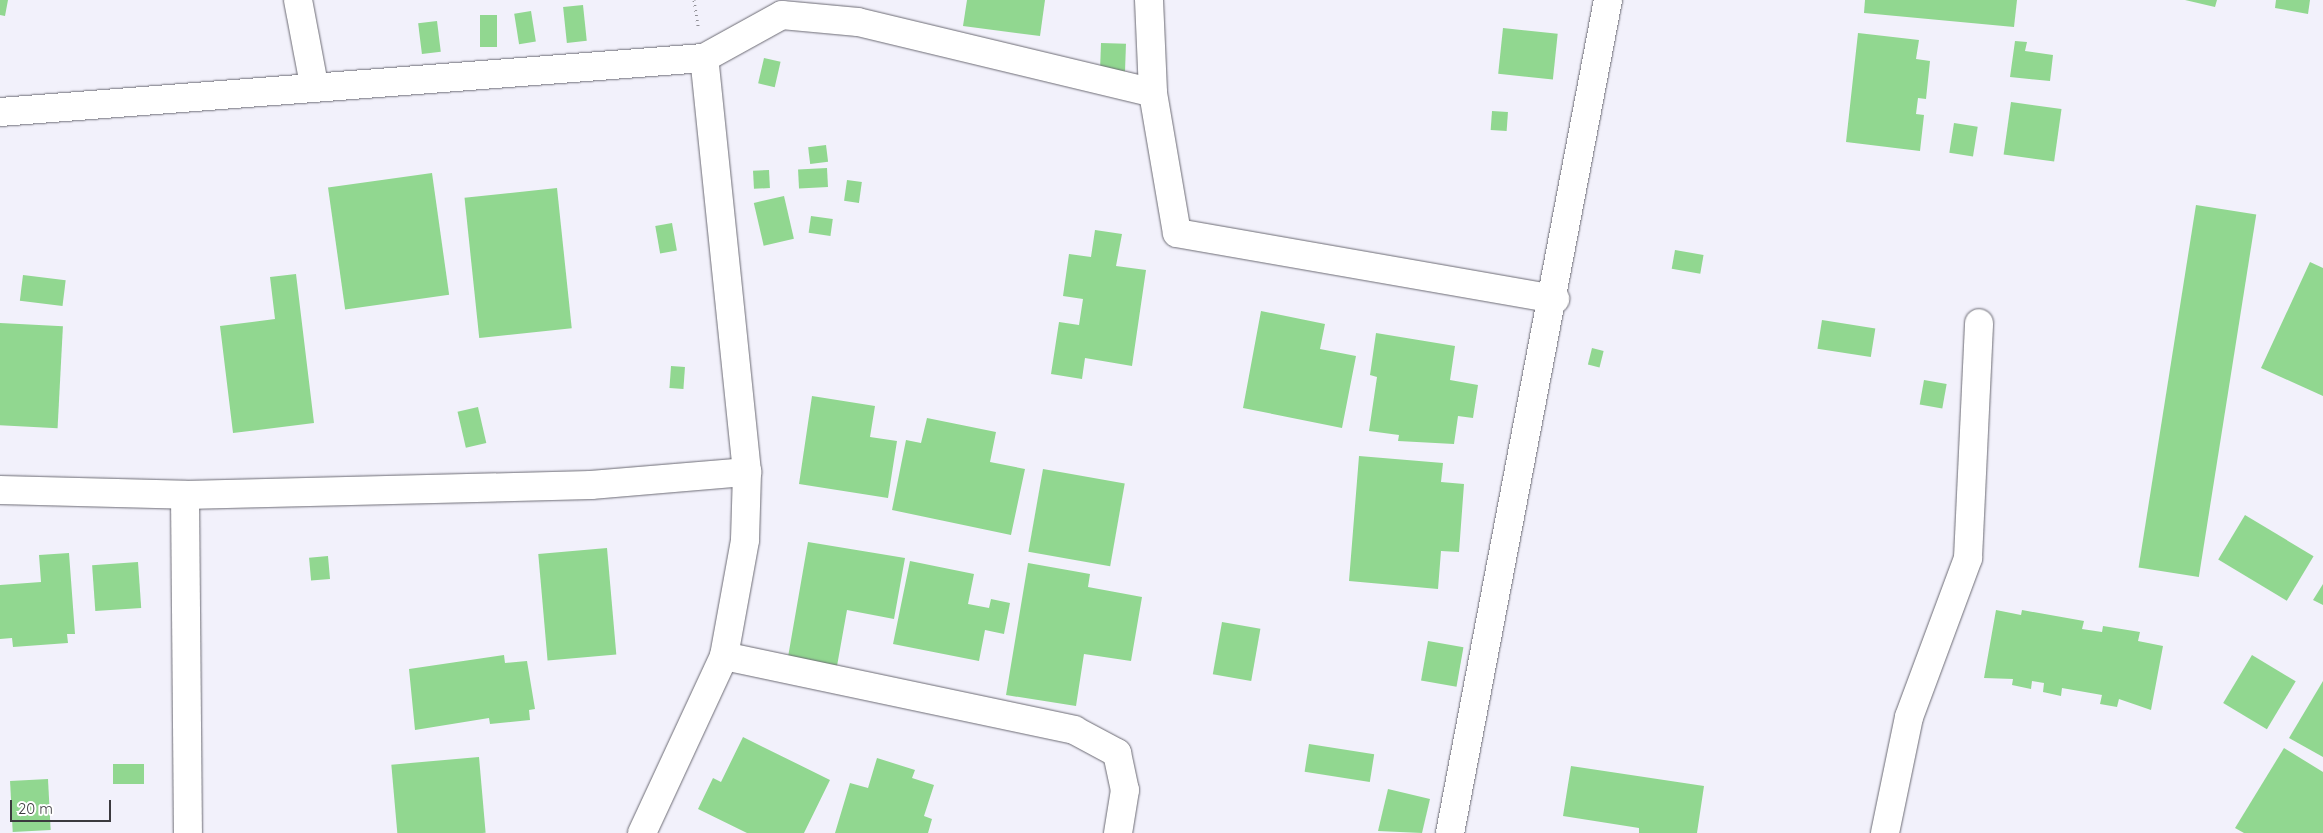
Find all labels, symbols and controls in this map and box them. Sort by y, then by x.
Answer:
scale bar [12,790,114,822]
text: 20 m [18,799,53,818]

